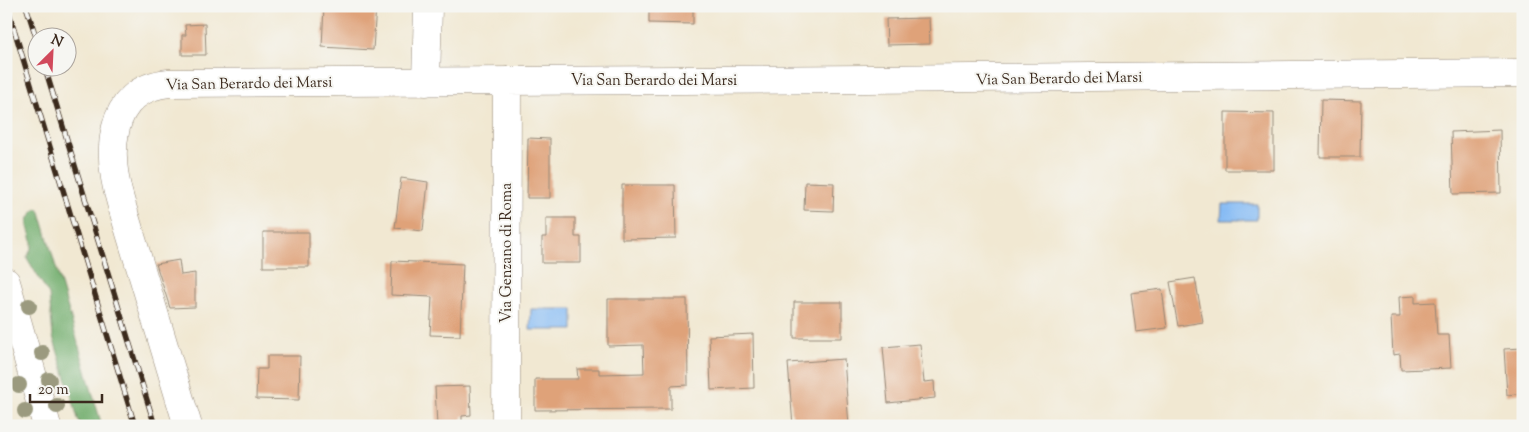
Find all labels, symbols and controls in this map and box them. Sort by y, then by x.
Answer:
north arrow [28,28,78,78]
text: N [47,31,66,53]
street label: Via San Berardo dei Marsi [976,68,1143,91]
street label: Via San Berardo dei Marsi [571,71,737,92]
street label: Via San Berardo dei Marsi [166,73,333,96]
street label: Via Genzano di Roma [497,183,518,323]
scale bar [30,372,102,404]
text: 20 m [38,380,69,401]

